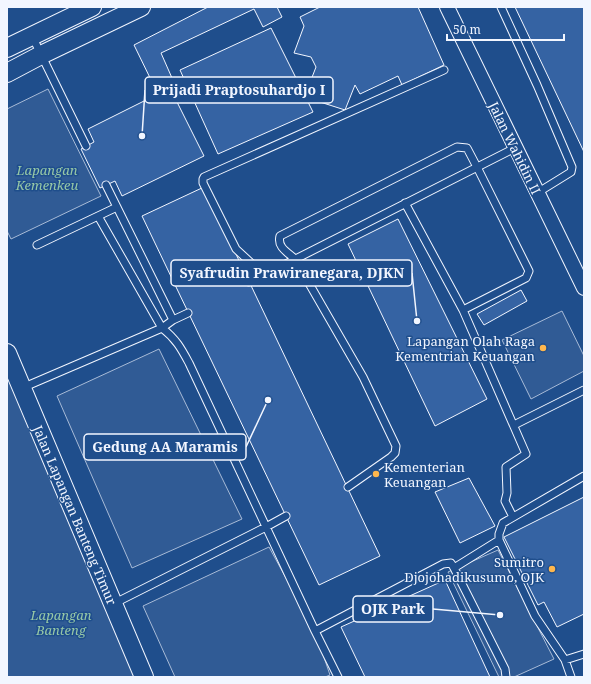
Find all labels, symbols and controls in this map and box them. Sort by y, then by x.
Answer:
scale bar [447,16,564,42]
text: 50 m [453,21,481,38]
callout: Prijadi Praptosuhardjo I [145,77,333,103]
text: Prijadi Praptosuhardjo I [153,80,326,99]
street label: Jalan Wahidin II [484,98,545,198]
park label: Lapangan Kemenkeu [15,161,78,194]
callout: Syafrudin Prawiranegara, DJKN [171,260,412,286]
text: Syafrudin Prawiranegara, DJKN [180,263,404,282]
place label: Lapangan Olah Raga Kementrian Keuangan [395,332,536,365]
marker: Lapangan Olah Raga Kementrian Keuangan [538,343,548,353]
street label: Jalan Lapangan Banteng Timur [29,421,121,608]
callout: Gedung AA Maramis [84,434,246,460]
text: Gedung AA Maramis [92,437,238,456]
place label: Kementerian Keuangan [384,458,466,491]
marker: Kementerian Keuangan [371,469,381,479]
place label: Sumitro Djojohadikusumo, OJK [404,553,545,586]
marker: Sumitro Djojohadikusumo, OJK [547,564,557,574]
callout: OJK Park [353,596,433,622]
text: OJK Park [361,599,425,618]
park label: Lapangan Banteng [30,606,92,639]

